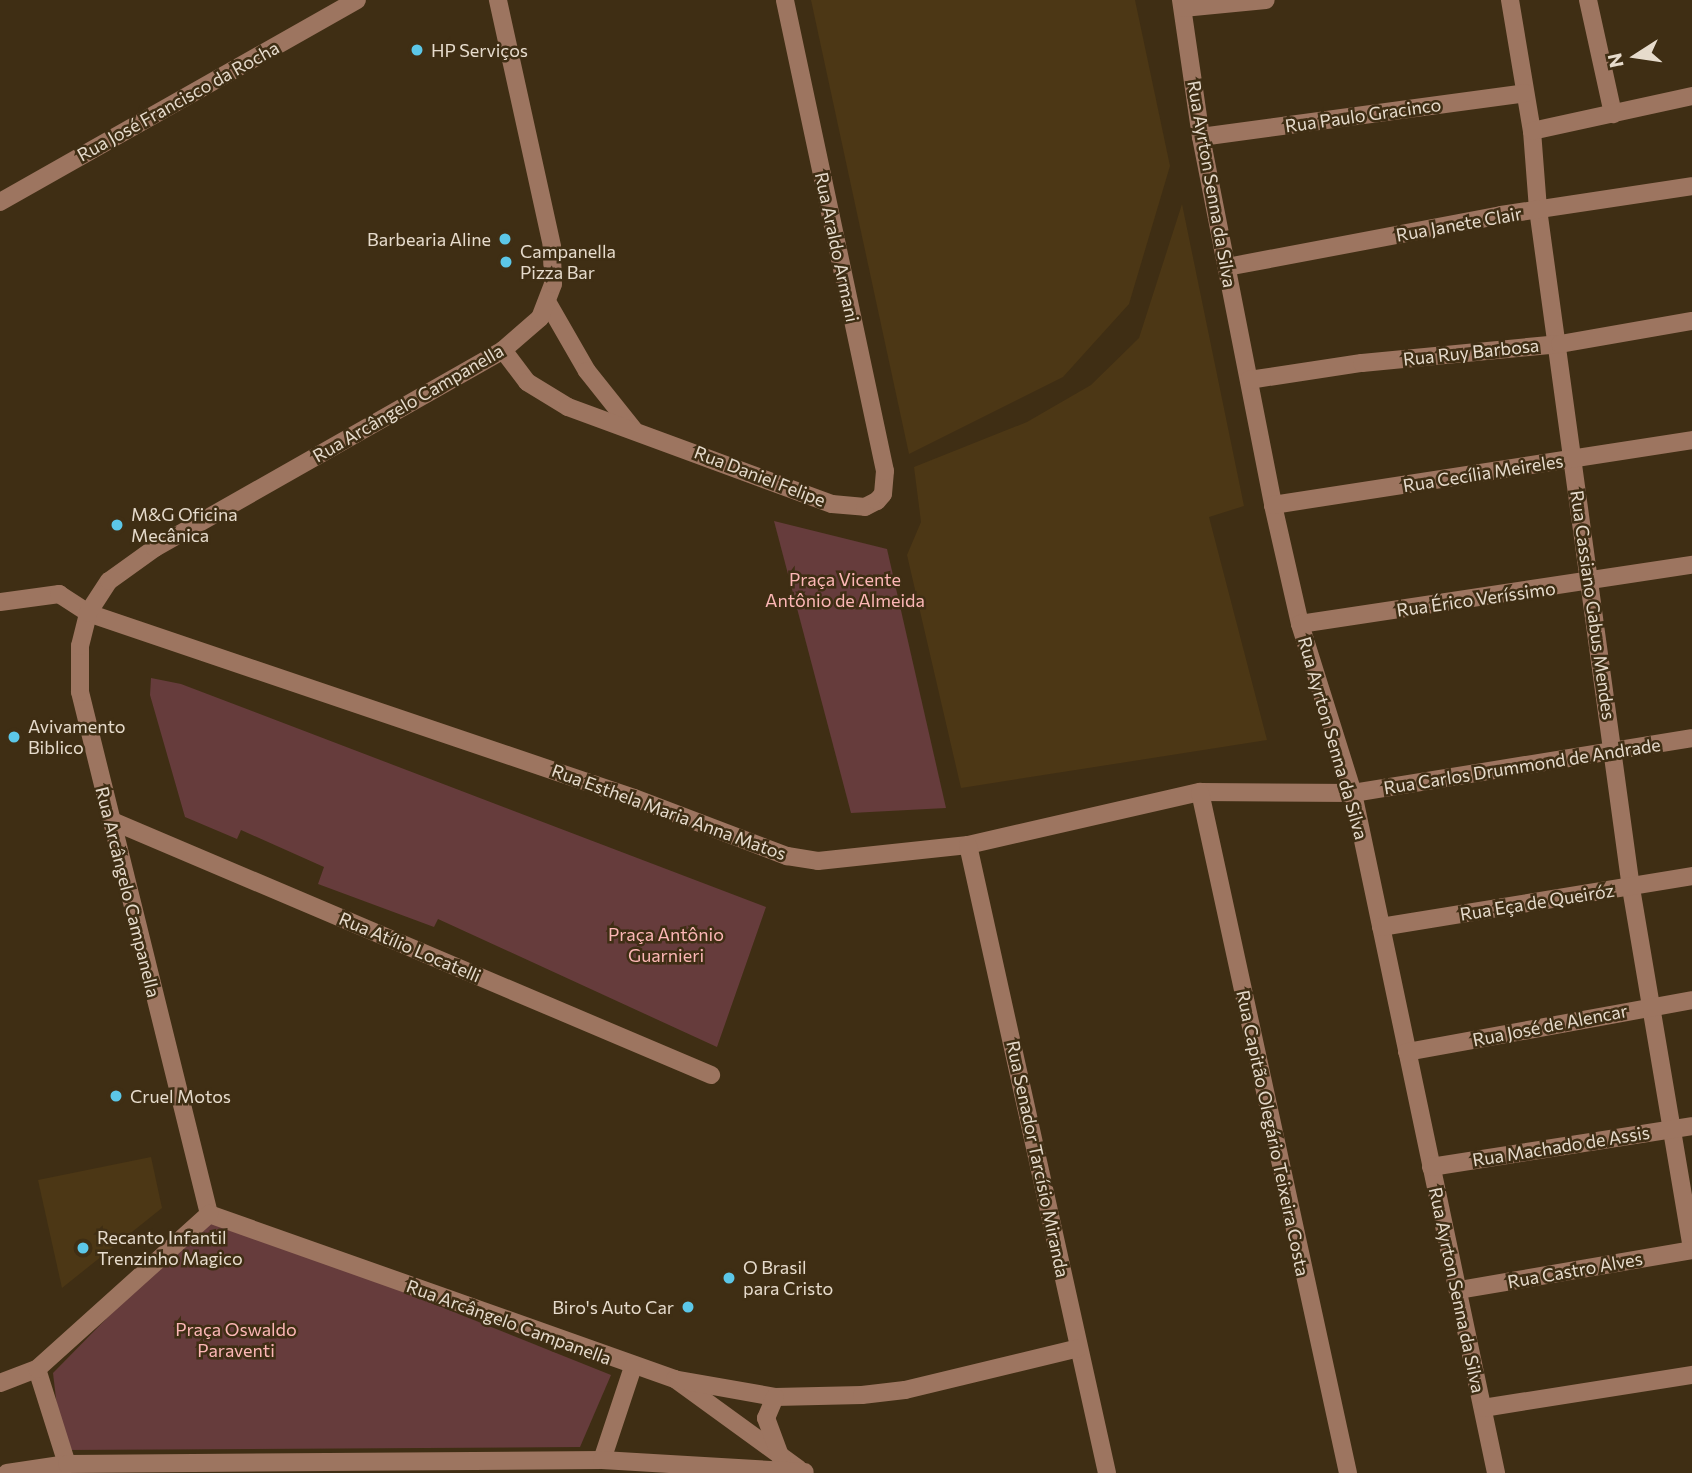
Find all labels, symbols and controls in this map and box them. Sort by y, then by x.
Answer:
north arrow [1601,21,1671,91]
street label: Rua José Francisco da Rocha [73,36,283,166]
place label: HP Serviços [431,39,528,61]
marker: HP Serviços [409,42,425,58]
text: N [1602,51,1628,70]
street label: Rua Ayrton Senna da Silva [1183,79,1241,289]
street label: Rua Paulo Gracinco [1283,93,1443,137]
street label: Rua Araldo Armani [811,170,863,324]
street label: Rua Janete Clair [1394,202,1524,246]
place label: Barbearia Aline [367,228,491,250]
marker: Barbearia Aline [497,231,513,247]
place label: Campanella Pizza Bar [520,241,616,284]
marker: Campanella Pizza Bar [498,254,514,270]
street label: Rua Ruy Barbosa [1402,334,1540,370]
street label: Rua Arcângelo Campanella [309,340,507,466]
street label: Rua Daniel Felipe [691,441,829,511]
street label: Rua Cecília Meireles [1401,450,1565,496]
street label: Rua Cassiano Gabus Mendes [1566,489,1620,721]
place label: M&G Oficina Mecânica [131,504,238,546]
marker: M&G Oficina Mecânica [109,517,125,533]
park label: Praça Vicente Antônio de Almeida [765,569,925,612]
street label: Rua Érico Veríssimo [1395,577,1557,621]
street label: Rua Ayrton Senna da Silva [1294,634,1372,842]
place label: Avivamento Biblico [28,716,126,758]
marker: Avivamento Biblico [6,729,22,745]
street label: Rua Carlos Drummond de Andrade [1382,733,1662,799]
street label: Rua Esthela Maria Anna Matos [549,759,789,865]
street label: Rua Arcângelo Campanella [91,784,165,1000]
street label: Rua Eça de Queiróz [1458,879,1616,925]
street label: Rua Atílio Locatelli [336,907,484,987]
park label: Praça Antônio Guarnieri [608,924,724,967]
street label: Rua Capitão Olegário Teixeira Costa [1232,988,1314,1278]
street label: Rua José de Alencar [1471,999,1629,1051]
street label: Rua Senador Tarcísio Miranda [1002,1039,1074,1279]
place label: Cruel Motos [130,1085,231,1107]
marker: Cruel Motos [108,1088,124,1104]
street label: Rua Machado de Assis [1471,1121,1651,1171]
street label: Rua Ayrton Senna da Silva [1425,1185,1489,1395]
place label: Recanto Infantil Trenzinho Magico [97,1227,243,1270]
marker: Recanto Infantil Trenzinho Magico [75,1240,91,1256]
street label: Rua Castro Alves [1506,1247,1644,1293]
place label: O Brasil para Cristo [743,1257,833,1300]
marker: O Brasil para Cristo [721,1270,737,1286]
street label: Rua Arcângelo Campanella [404,1275,614,1369]
place label: Biro's Auto Car [552,1296,674,1318]
marker: Biro's Auto Car [680,1299,696,1315]
park label: Praça Oswaldo Paraventi [175,1319,297,1362]

